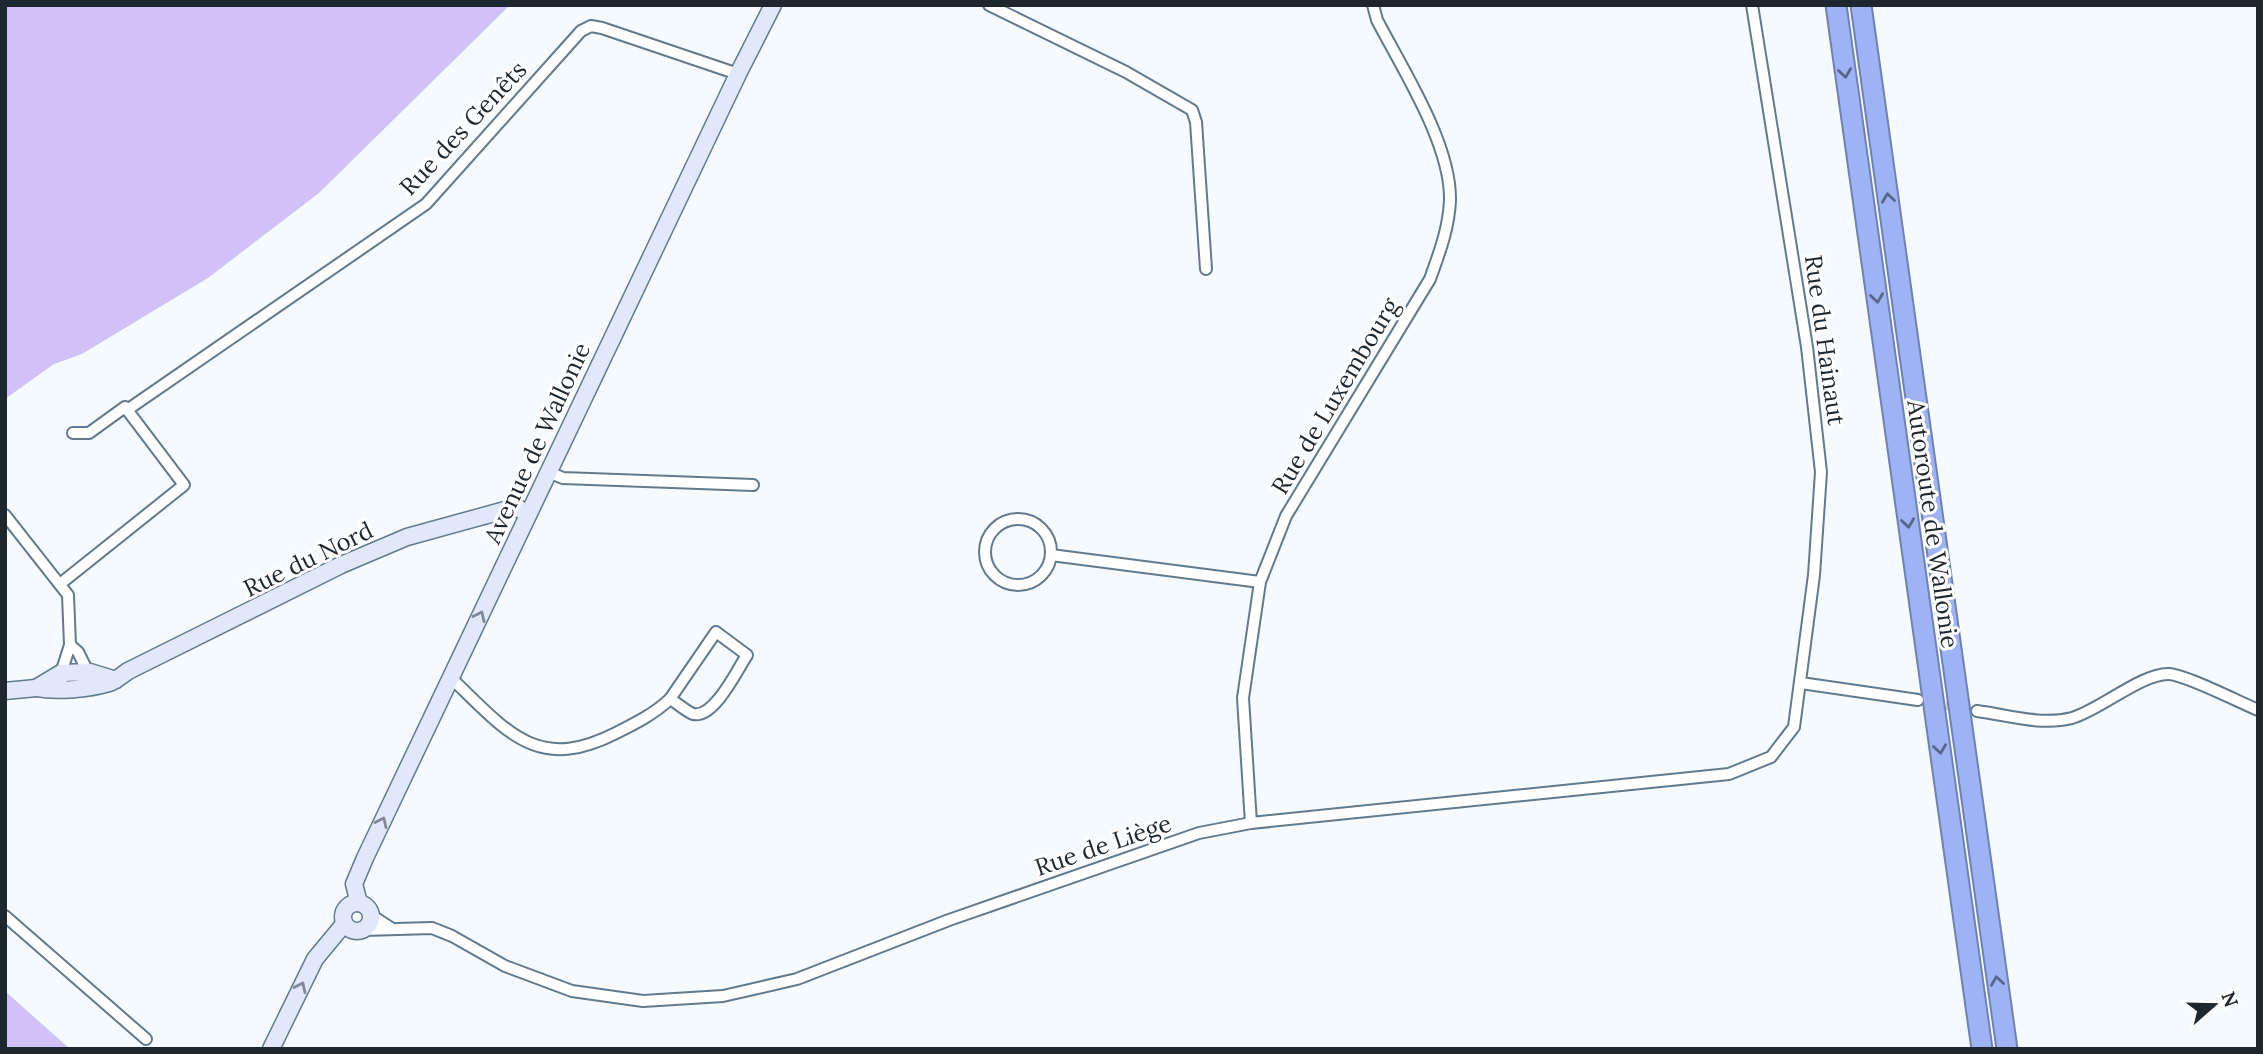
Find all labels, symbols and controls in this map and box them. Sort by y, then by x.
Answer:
street label: Rue des Genêts [393,54,533,202]
one-way arrow [1838,67,1853,79]
one-way arrow [1881,192,1896,204]
street label: Rue du Hainaut [1798,253,1852,428]
street label: Rue de Luxembourg [1264,292,1406,500]
one-way arrow [1869,292,1884,304]
street label: Avenue de Wallonie [476,338,597,549]
street label: Autoroute de Wallonie [1900,397,1966,650]
street label: Rue du Nord [238,514,378,604]
one-way arrow [1901,518,1916,529]
one-way arrow [472,611,486,623]
one-way arrow [1932,743,1947,755]
street label: Rue de Liège [1031,807,1175,883]
one-way arrow [374,817,388,829]
north arrow [2179,970,2249,1040]
one-way arrow [1990,975,2005,987]
one-way arrow [293,982,307,994]
text: N [2216,988,2244,1010]

